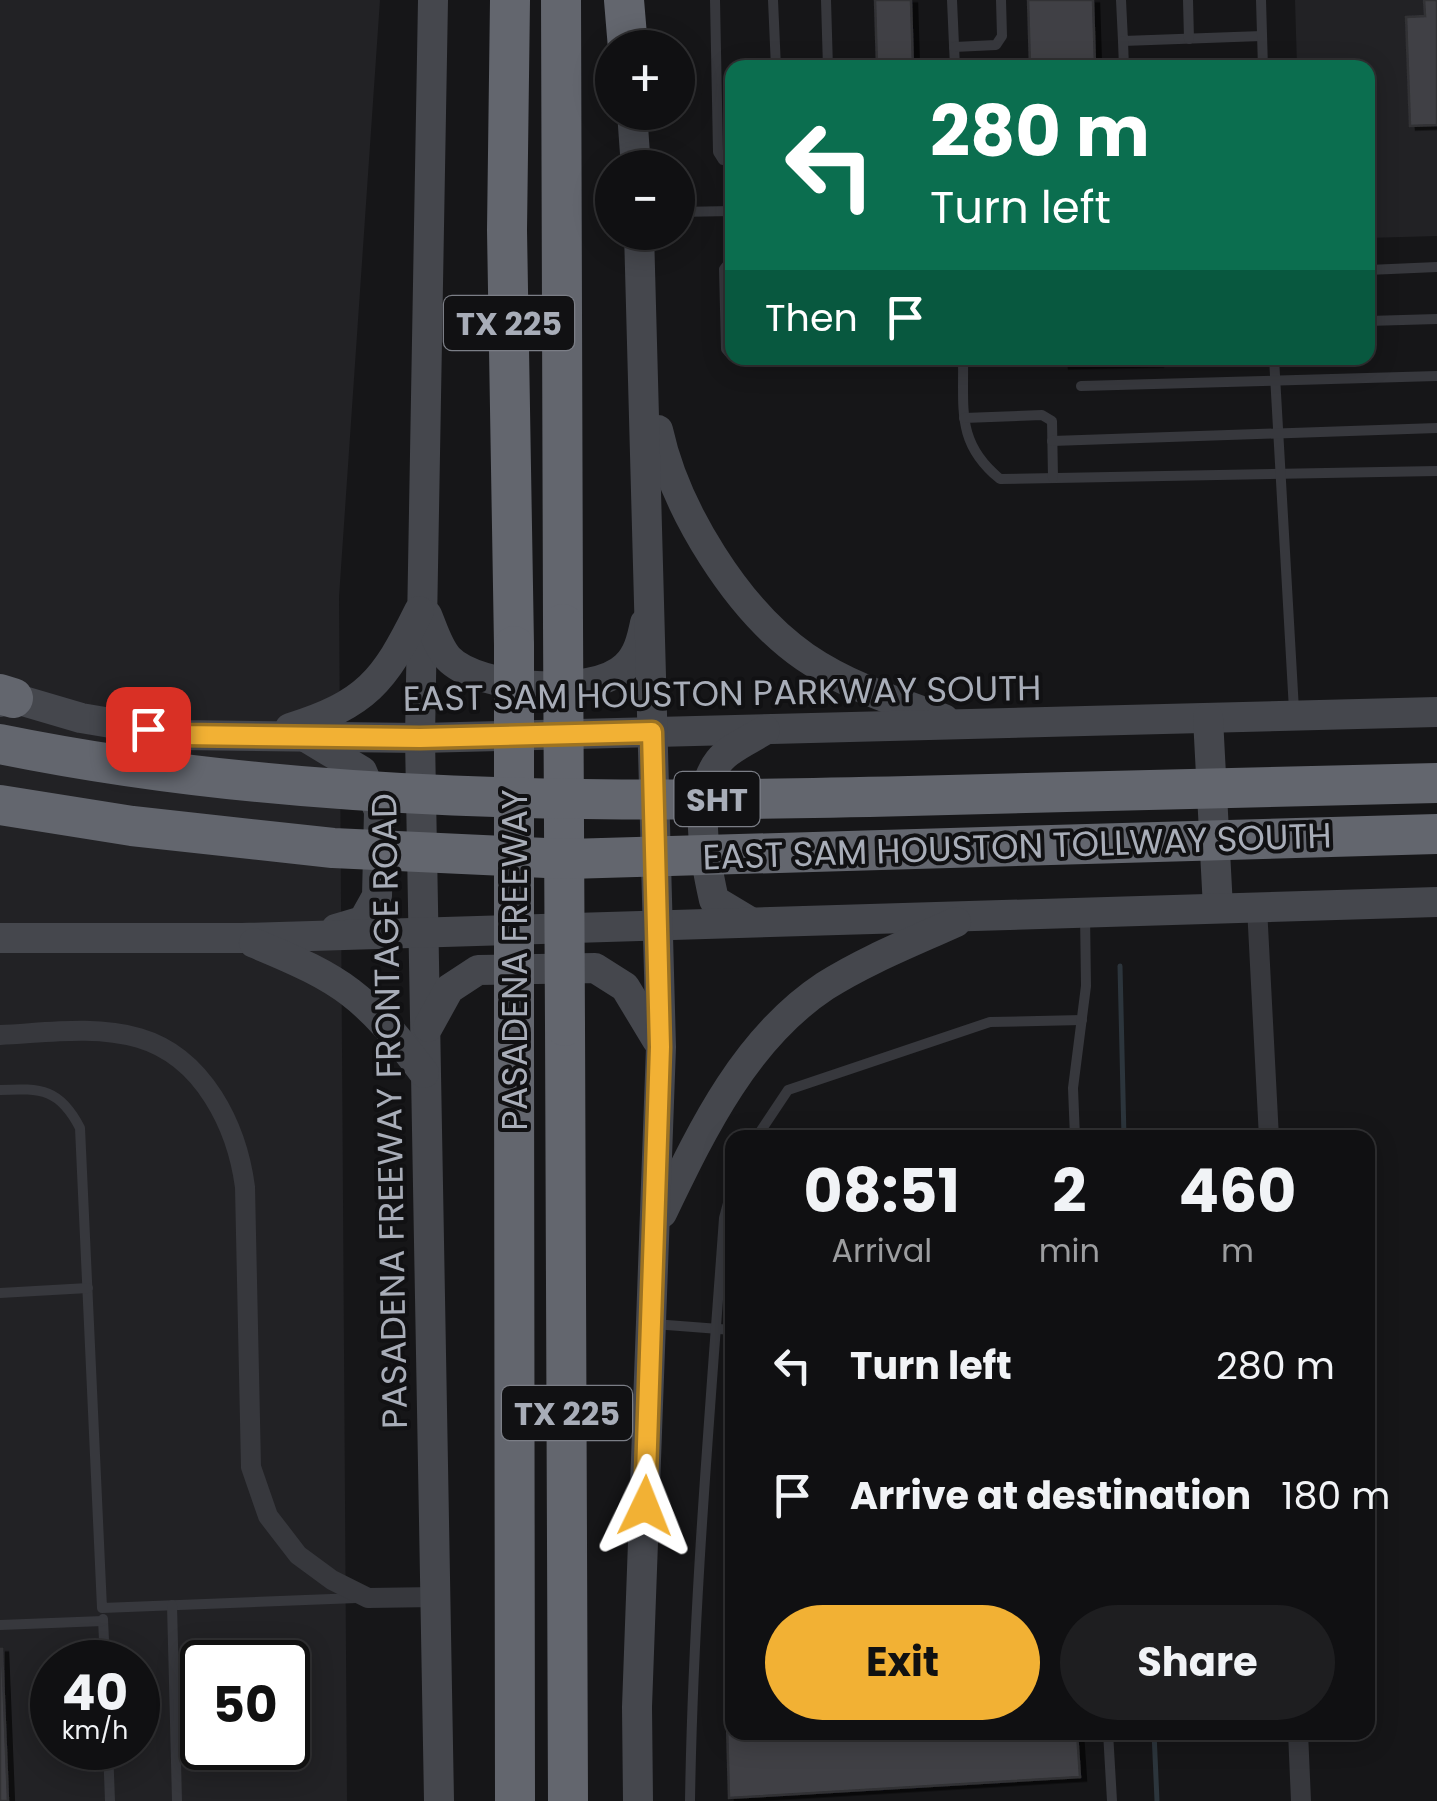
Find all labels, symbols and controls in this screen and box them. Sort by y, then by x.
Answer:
map controls [595,30,695,250]
button: + [595,30,695,130]
text: 280 m [930,82,1150,181]
icon: left [765,100,895,230]
button: − [595,150,695,250]
text: Turn left [930,176,1111,239]
icon: arrive [878,290,933,345]
text: Then [765,291,858,344]
road number: TX 225 [444,296,574,350]
street label: EAST SAM HOUSTON PARKWAY SOUTH [402,663,1042,723]
pin [106,687,191,772]
icon: arrive [121,702,176,757]
road number: SHT [674,772,760,826]
street label: PASADENA FREEWAY [490,789,539,1131]
street label: PASADENA FREEWAY FRONTAGE ROAD [359,793,419,1429]
street label: EAST SAM HOUSTON TOLLWAY SOUTH [702,811,1332,881]
text: 08:51 [804,1149,960,1233]
text: 2 [1052,1149,1086,1233]
text: 460 [1178,1149,1296,1233]
text: Arrival [831,1228,932,1273]
text: min [1039,1228,1100,1273]
text: m [1221,1228,1254,1273]
icon: left [765,1338,820,1393]
text: Turn left [850,1339,1012,1392]
text: 280 m [1216,1339,1335,1392]
road number: TX 225 [502,1386,632,1440]
position arrow [593,1454,697,1558]
icon: arrive [765,1468,820,1523]
text: Arrive at destination [850,1469,1251,1522]
text: 180 m [1281,1469,1391,1522]
button: Exit [765,1605,1040,1720]
button: Share [1060,1605,1335,1720]
speed limit sign: 50 [180,1640,310,1770]
text: 40 [62,1657,128,1728]
text: km/h [62,1713,128,1748]

